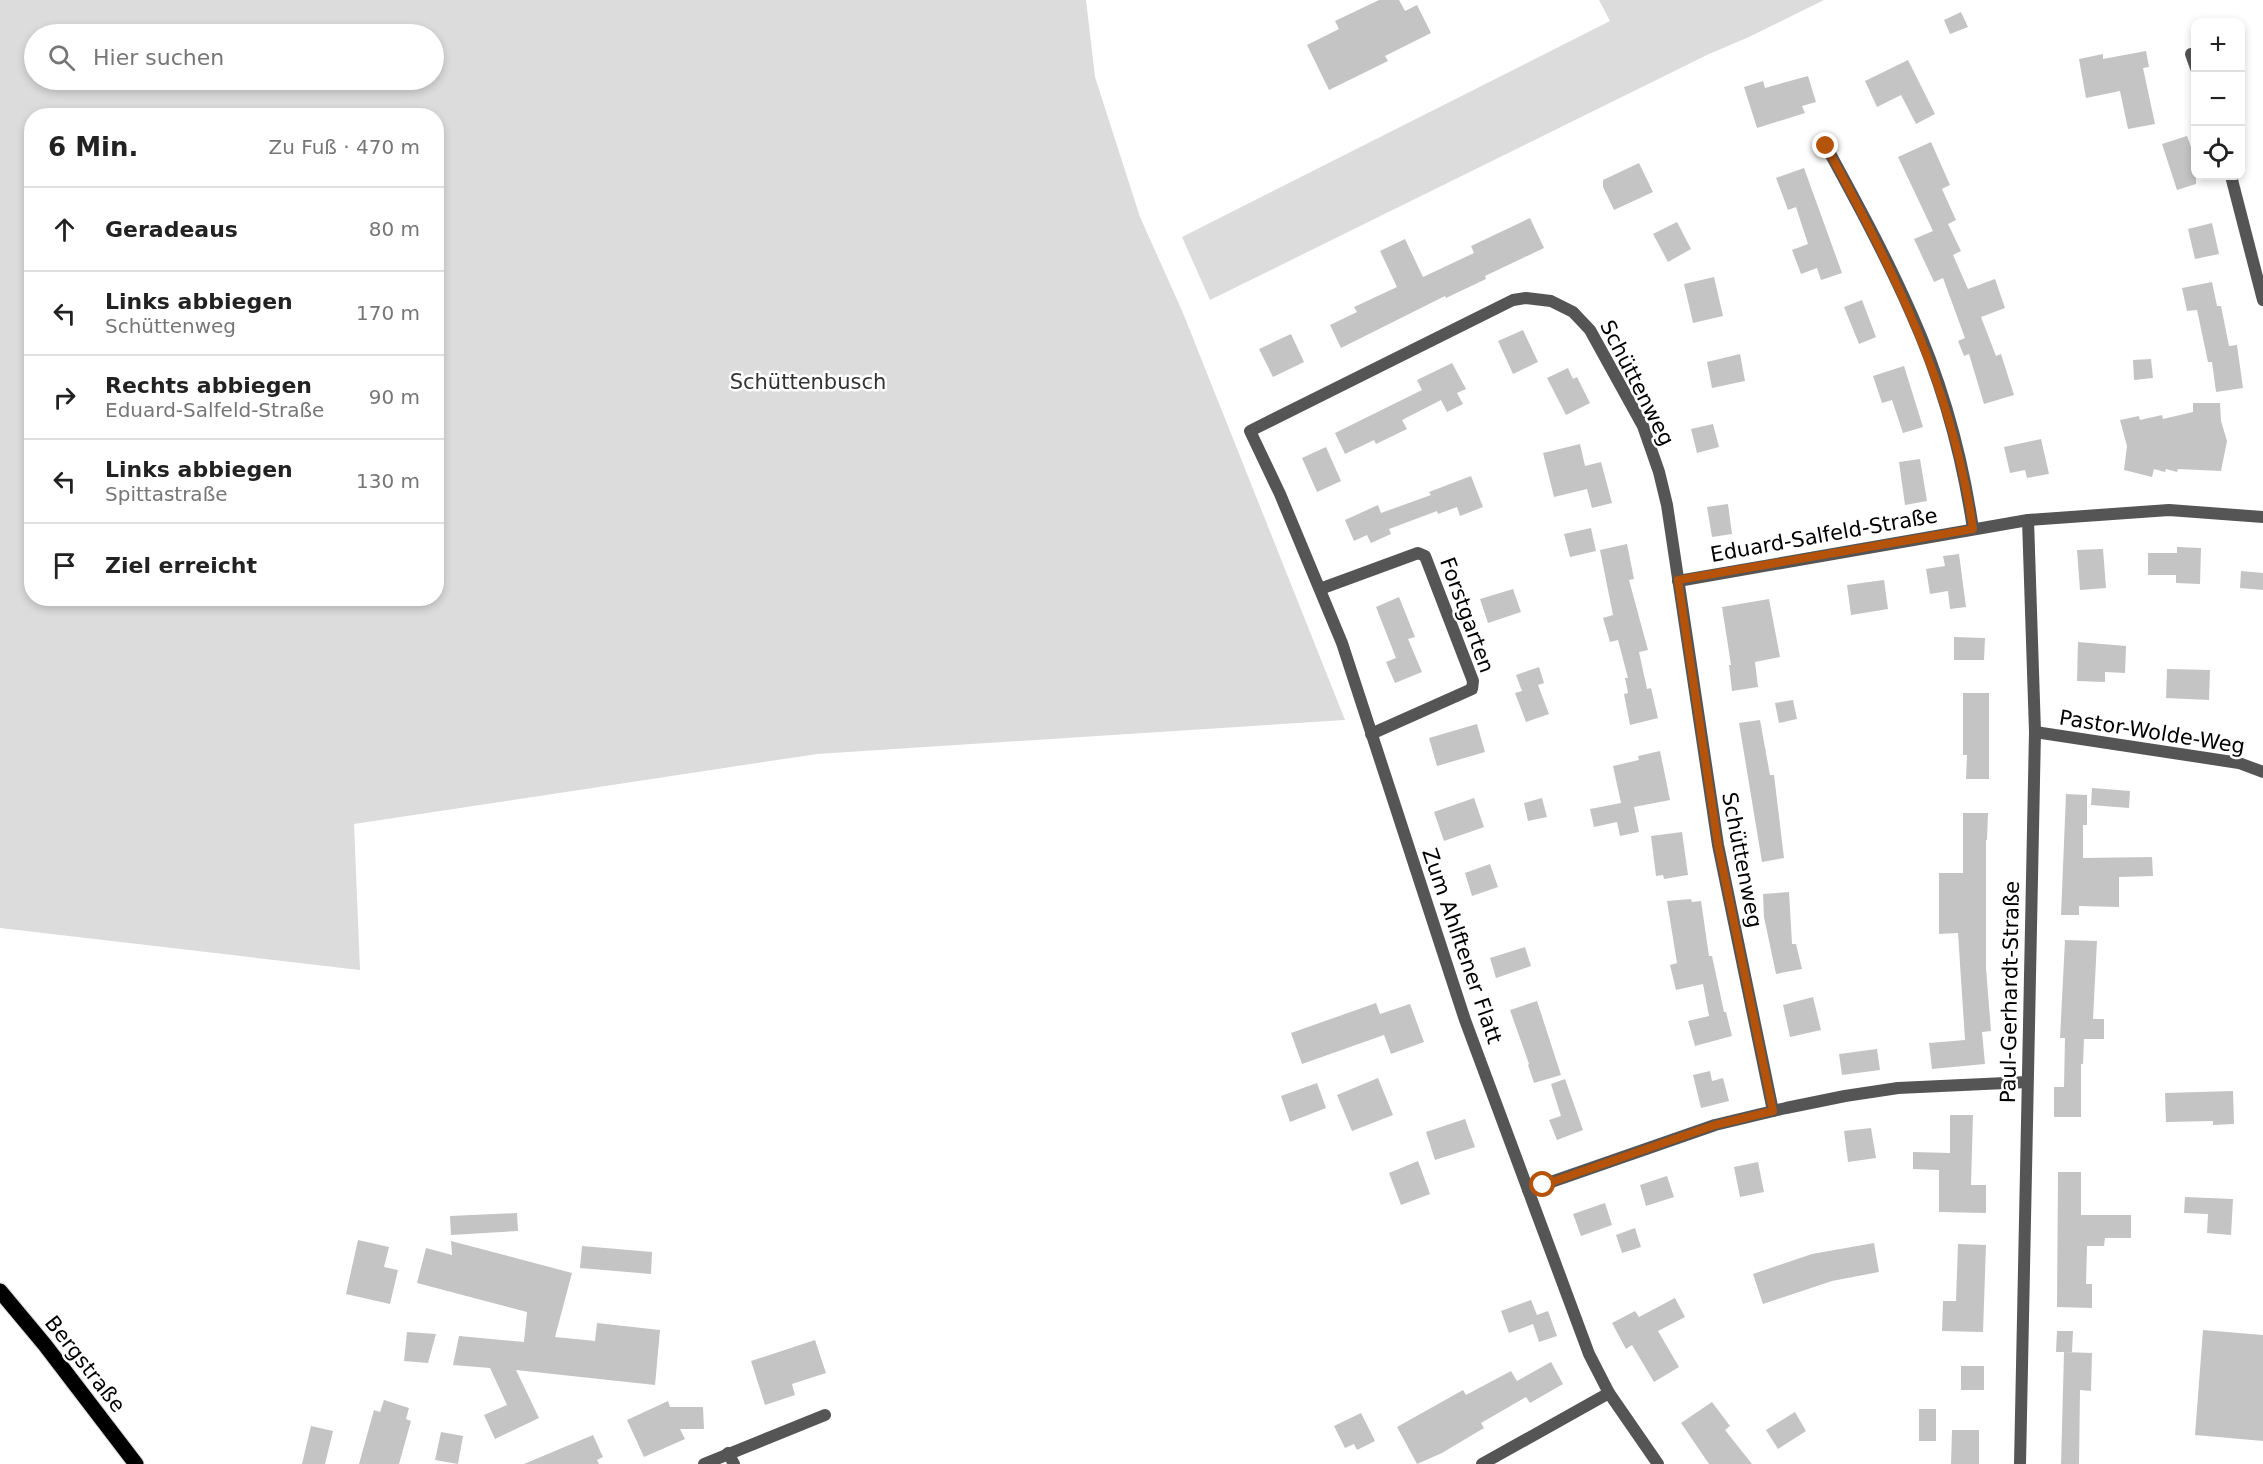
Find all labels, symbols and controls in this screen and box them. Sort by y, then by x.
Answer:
map controls [2191,18,2245,180]
button: + [2191,18,2245,72]
search box [24,24,444,90]
icon: search [45,41,78,74]
text: Hier suchen [93,45,224,70]
button: − [2191,72,2245,126]
button: locate [2191,126,2245,180]
text: 6 Min. [48,132,138,162]
route end [1812,132,1838,158]
text: Zu Fuß · 470 m [268,135,420,159]
icon: ahead [48,213,81,246]
text: Geradeaus [105,217,238,242]
text: 80 m [369,217,420,241]
text: Links abbiegen [105,289,293,314]
icon: left [48,297,81,330]
text: 170 m [356,301,420,325]
text: Schüttenweg [105,314,236,338]
street label: Schüttenweg [1595,316,1679,450]
park label: Schüttenbusch [730,370,886,394]
text: Rechts abbiegen [105,373,312,398]
icon: right [48,381,81,414]
text: 90 m [369,385,420,409]
text: Eduard-Salfeld-Straße [105,398,324,422]
text: Links abbiegen [105,457,293,482]
icon: left [48,465,81,498]
text: 130 m [356,469,420,493]
text: Spittastraße [105,482,228,506]
street label: Eduard-Salfeld-Straße [1709,503,1939,567]
icon: arrive [48,549,81,582]
text: Ziel erreicht [105,553,257,578]
street label: Forstgarten [1435,554,1499,676]
street label: Pastor-Wolde-Weg [2057,705,2247,759]
street label: Schüttenweg [1717,790,1767,930]
street label: Zum Ahlftener Flatt [1417,845,1507,1047]
street label: Paul-Gerhardt-Straße [1996,881,2024,1103]
route start [1529,1171,1555,1197]
street label: Bergstraße [40,1311,130,1417]

